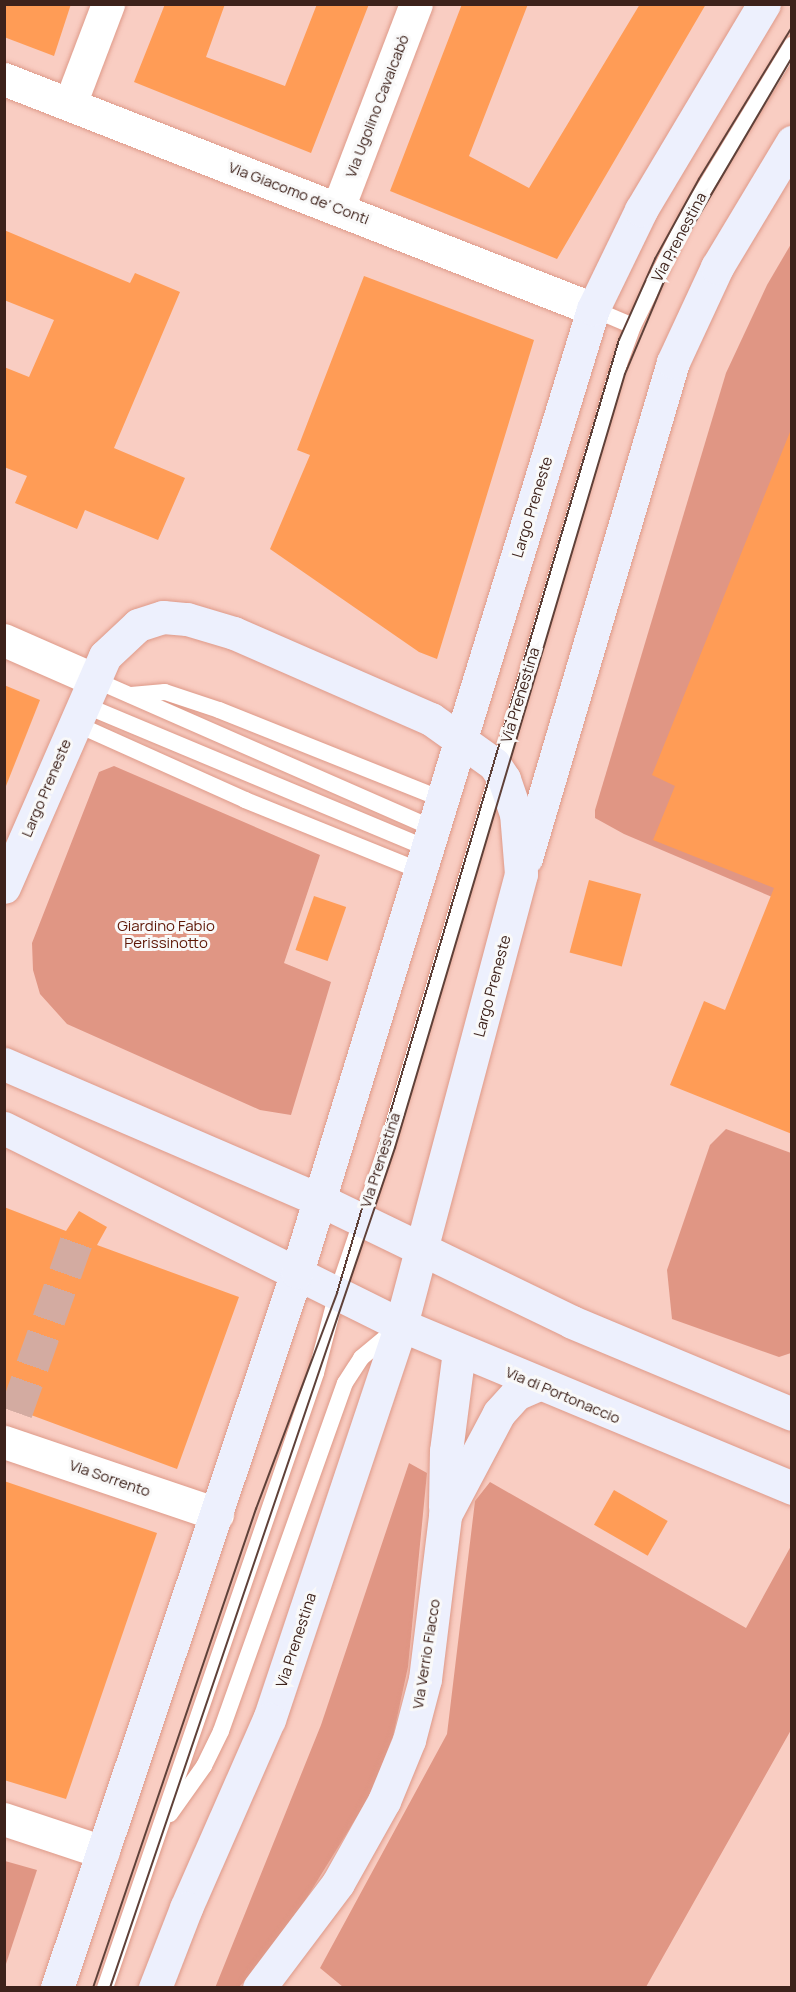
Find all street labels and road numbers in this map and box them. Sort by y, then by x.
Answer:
street label: Via Ugolino Cavalcabò [341,32,413,180]
street label: Via Giacomo de' Conti [226,158,372,228]
street label: Via Prenestina [648,189,710,285]
street label: Largo Preneste [508,454,556,560]
street label: Via Prenestina [497,645,543,745]
street label: Largo Preneste [17,736,75,840]
street label: Largo Preneste [470,933,514,1039]
street label: Via Prenestina [356,1110,404,1210]
street label: Via di Portonaccio [503,1363,623,1427]
street label: Via Sorrento [67,1456,153,1500]
street label: Via Prenestina [272,1590,320,1690]
street label: Via Verrio Flacco [408,1598,444,1710]

